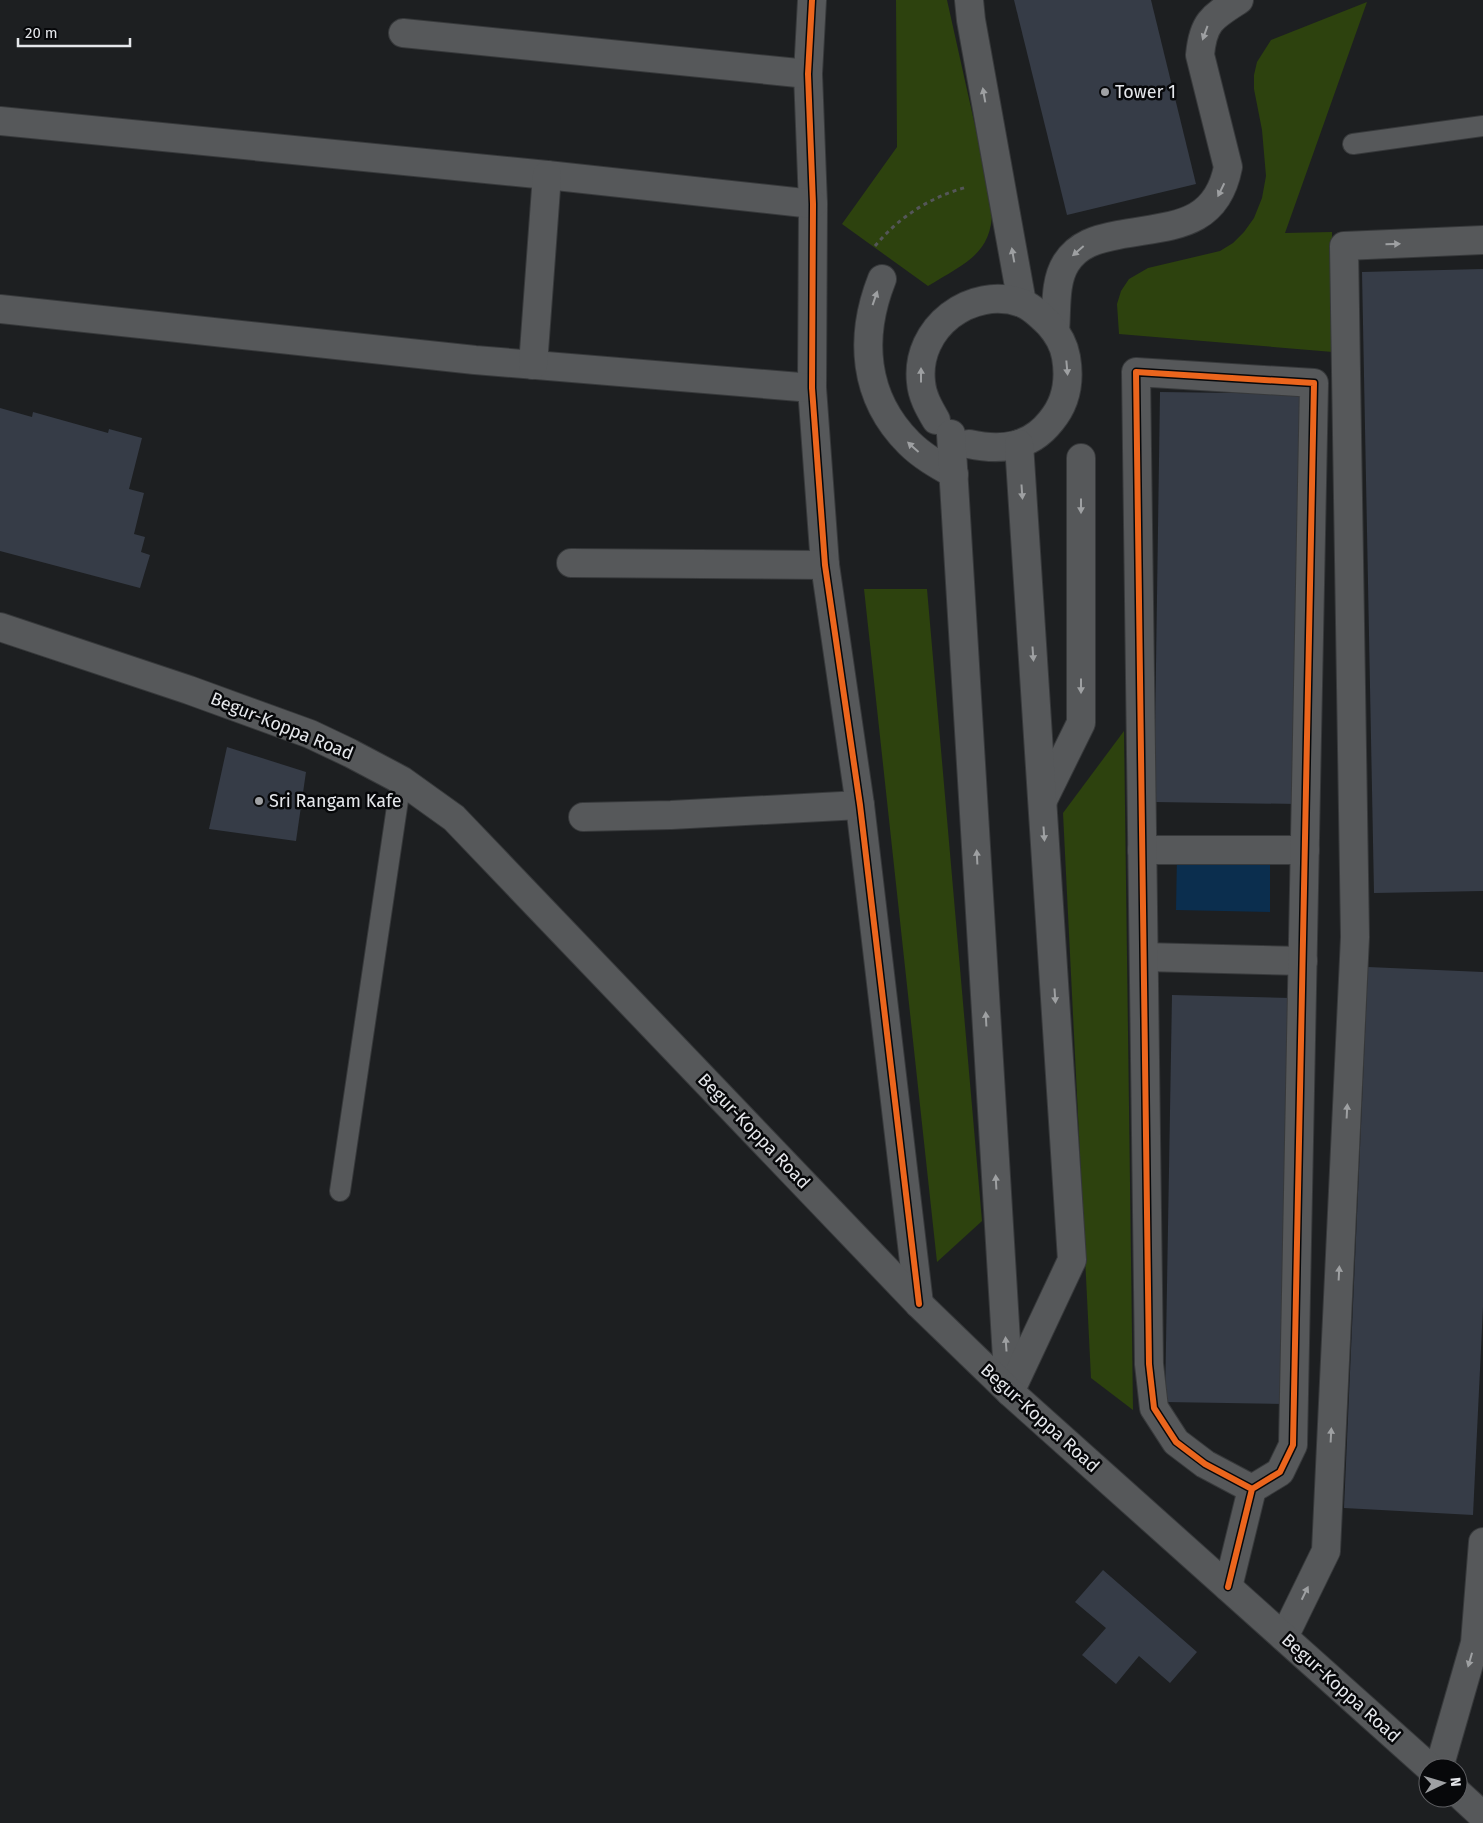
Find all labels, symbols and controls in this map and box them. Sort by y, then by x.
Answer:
scale bar [18,15,130,47]
text: 20 m [25,24,58,42]
one-way arrow [1201,26,1209,41]
place label: Tower 1 [1115,81,1176,103]
marker: Tower 1 [1099,86,1111,98]
one-way arrow [980,87,988,103]
one-way arrow [1217,183,1225,197]
one-way arrow [1385,240,1401,248]
one-way arrow [1072,245,1085,256]
one-way arrow [1009,247,1017,263]
one-way arrow [871,290,879,305]
one-way arrow [1064,361,1072,377]
one-way arrow [917,367,925,383]
one-way arrow [907,441,920,452]
one-way arrow [1019,485,1027,501]
one-way arrow [1077,499,1085,515]
one-way arrow [1029,647,1037,663]
one-way arrow [1077,679,1085,695]
street label: Begur-Koppa Road [207,687,357,765]
place label: Sri Rangam Kafe [269,790,402,812]
marker: Sri Rangam Kafe [253,795,265,807]
one-way arrow [1041,826,1049,842]
one-way arrow [972,849,980,865]
one-way arrow [1051,988,1059,1004]
one-way arrow [982,1011,990,1027]
street label: Begur-Koppa Road [693,1069,815,1193]
one-way arrow [1343,1102,1351,1118]
one-way arrow [991,1173,999,1189]
one-way arrow [1336,1265,1344,1281]
one-way arrow [1002,1336,1010,1352]
street label: Begur-Koppa Road [976,1359,1104,1477]
one-way arrow [1328,1427,1336,1443]
one-way arrow [1301,1586,1309,1600]
street label: Begur-Koppa Road [1277,1629,1405,1747]
one-way arrow [1466,1653,1474,1668]
north arrow [1418,1758,1468,1808]
text: N [1447,1777,1464,1787]

